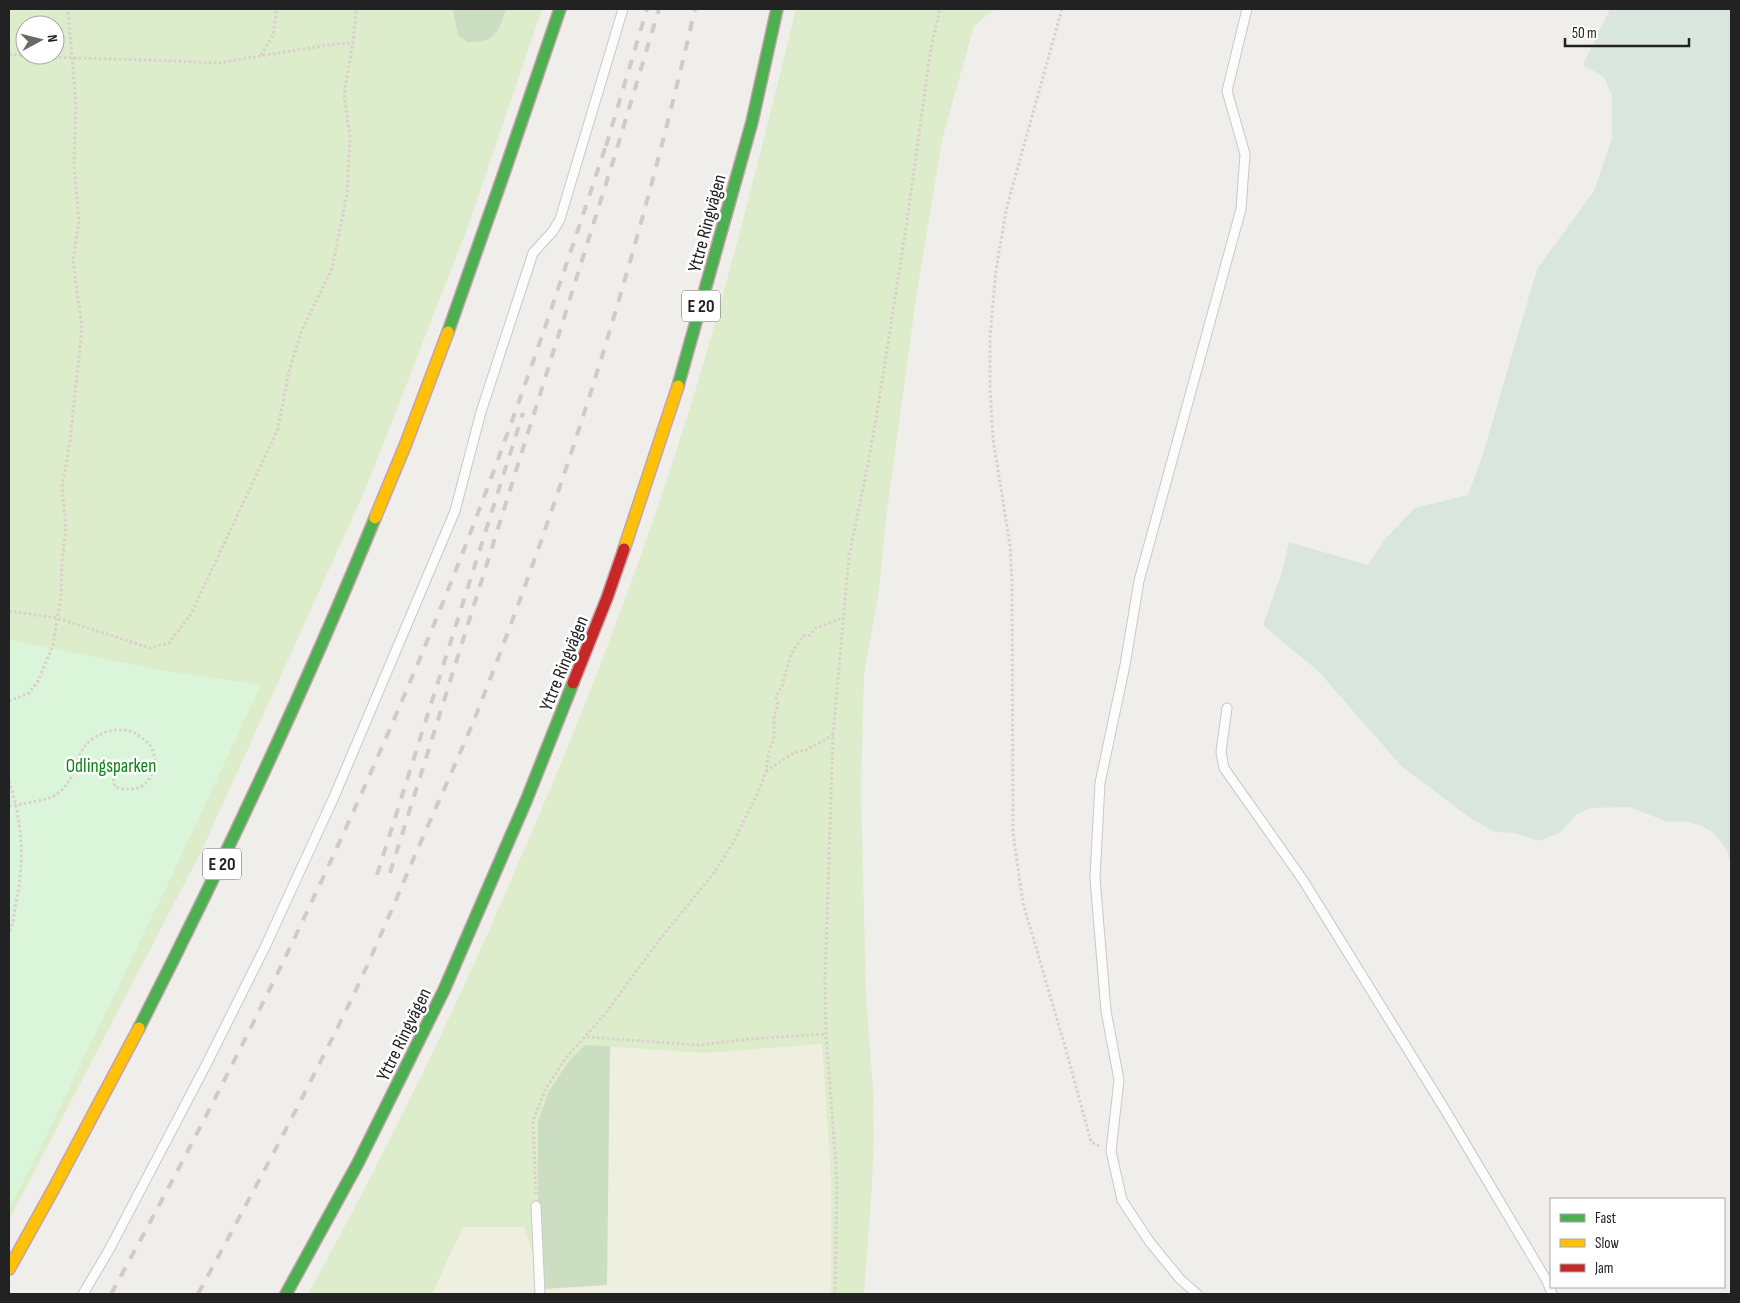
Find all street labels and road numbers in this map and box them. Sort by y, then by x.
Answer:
street label: Yttre Ringvägen [683,172,732,275]
road number: E 20 [682,290,720,322]
street label: Yttre Ringvägen [535,613,594,714]
road number: E 20 [203,849,241,880]
street label: Yttre Ringvägen [372,984,437,1085]

